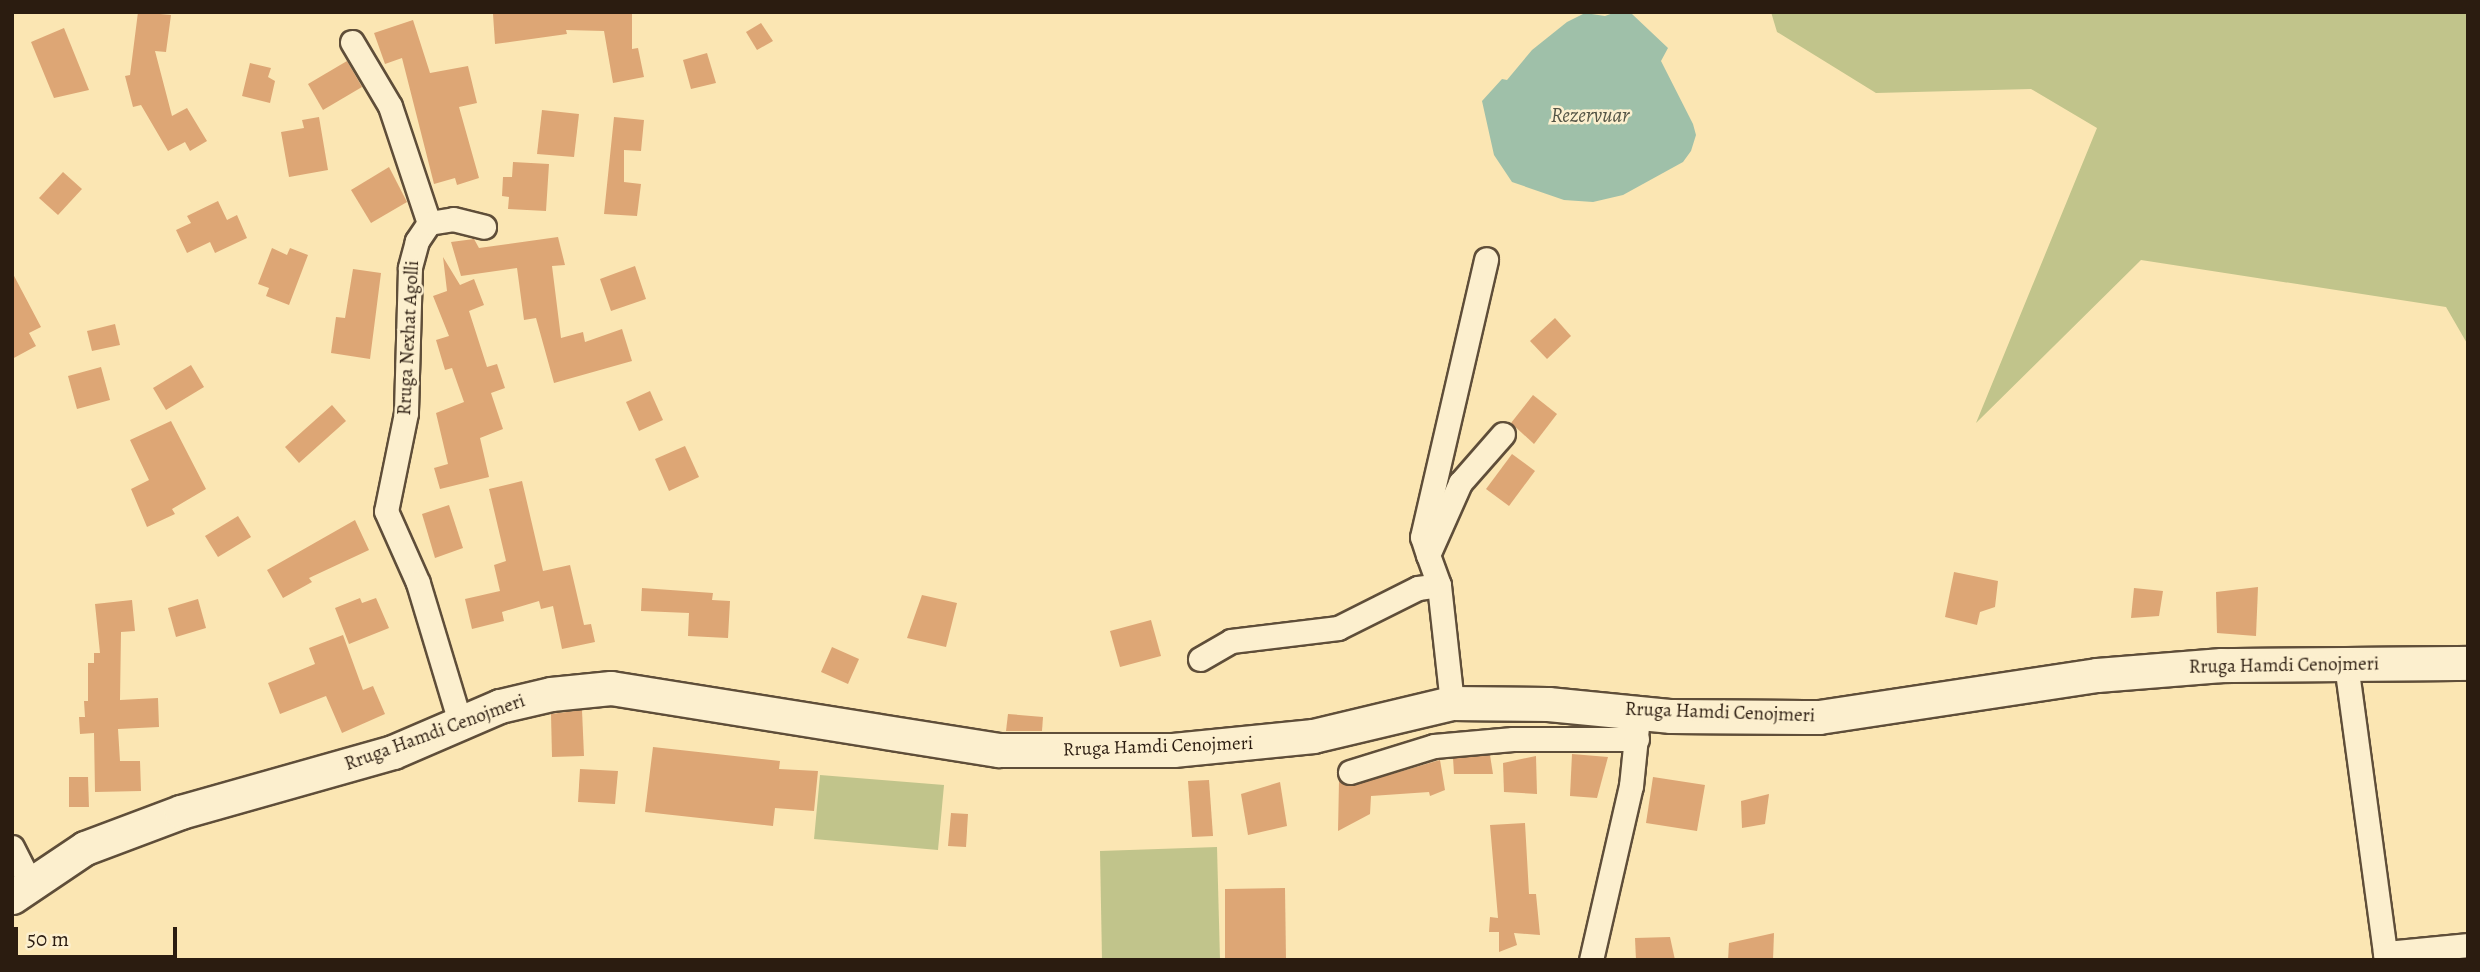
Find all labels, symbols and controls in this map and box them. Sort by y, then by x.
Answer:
water label: Rezervuar [1551,102,1629,128]
street label: Rruga Nexhat Agolli [394,260,424,416]
street label: Rruga Hamdi Cenojmeri [2189,653,2379,679]
street label: Rruga Hamdi Cenojmeri [342,690,528,776]
street label: Rruga Hamdi Cenojmeri [1624,698,1816,728]
street label: Rruga Hamdi Cenojmeri [1062,732,1254,762]
scale bar [18,912,180,956]
text: 50 m [27,925,69,953]

